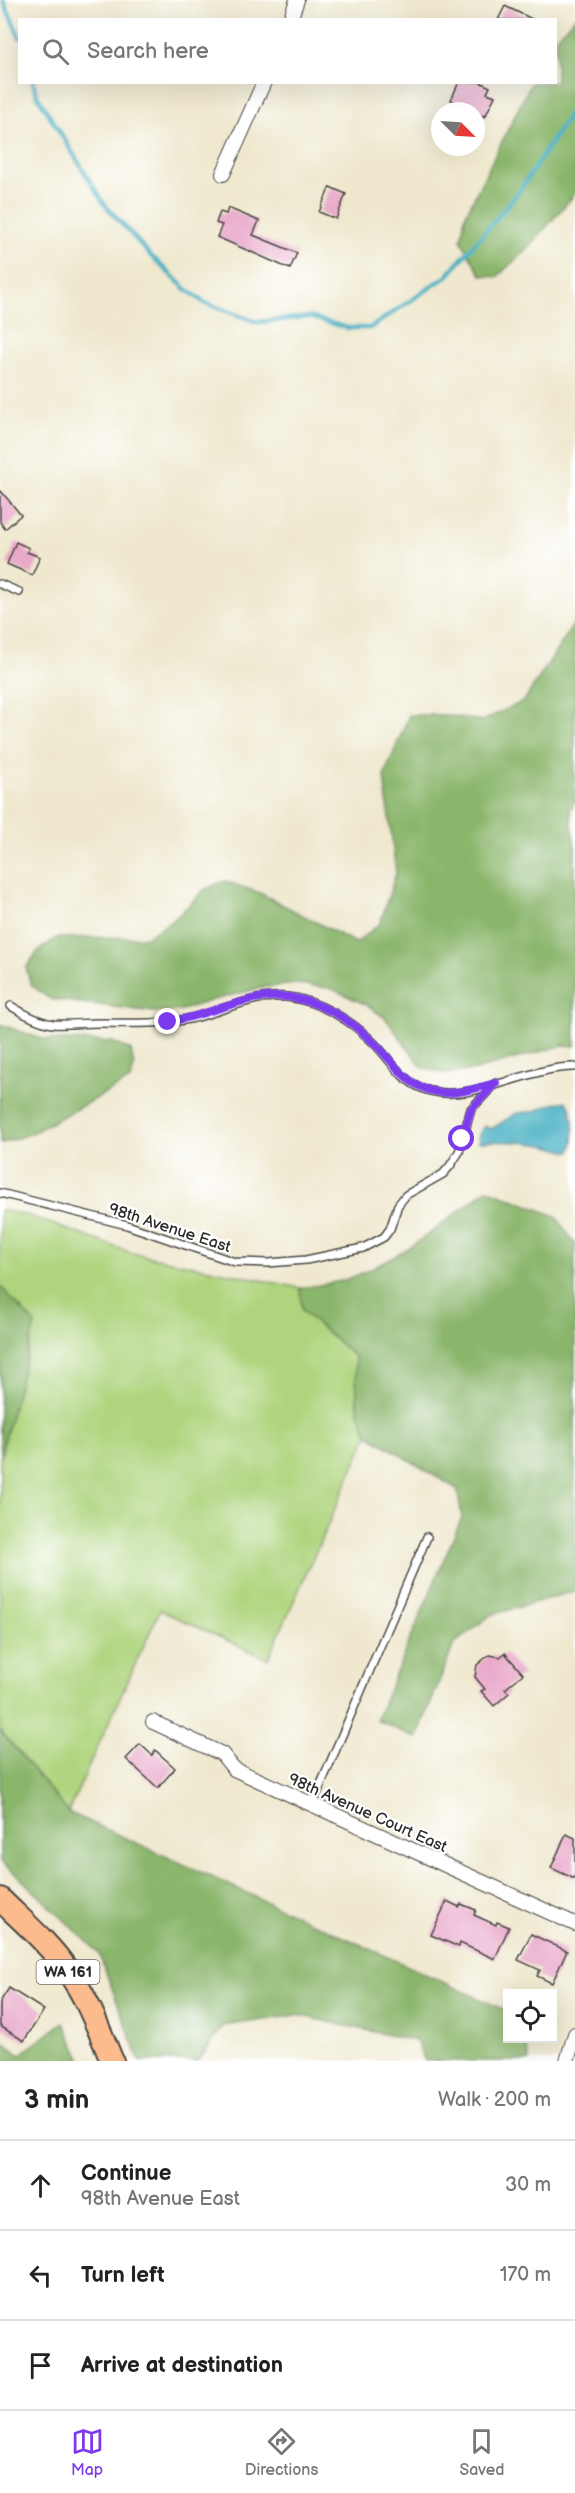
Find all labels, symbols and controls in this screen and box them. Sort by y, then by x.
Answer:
search box [18,18,557,84]
icon: search [39,35,72,68]
text: Search here [87,38,209,65]
north arrow [431,102,485,156]
route end [154,1008,180,1034]
route start [448,1125,474,1151]
street label: 98th Avenue East [106,1200,233,1257]
street label: 98th Avenue Court East [285,1770,450,1857]
road number: WA 161 [36,1960,100,1984]
map controls [503,1989,557,2043]
button: locate [503,1989,557,2043]
text: 3 min [24,2085,89,2116]
text: Walk · 200 m [438,2088,551,2112]
text: Continue [81,2160,171,2187]
icon: ahead [24,2169,57,2202]
text: 30 m [505,2173,551,2197]
text: 98th Avenue East [81,2187,240,2211]
icon: left [24,2259,57,2292]
text: Turn left [81,2262,165,2289]
text: 170 m [500,2263,551,2287]
icon: arrive [24,2349,57,2382]
text: Arrive at destination [81,2352,283,2379]
tab: Map [71,2425,104,2480]
tab: Directions [245,2425,318,2480]
tab: Saved [459,2425,504,2480]

